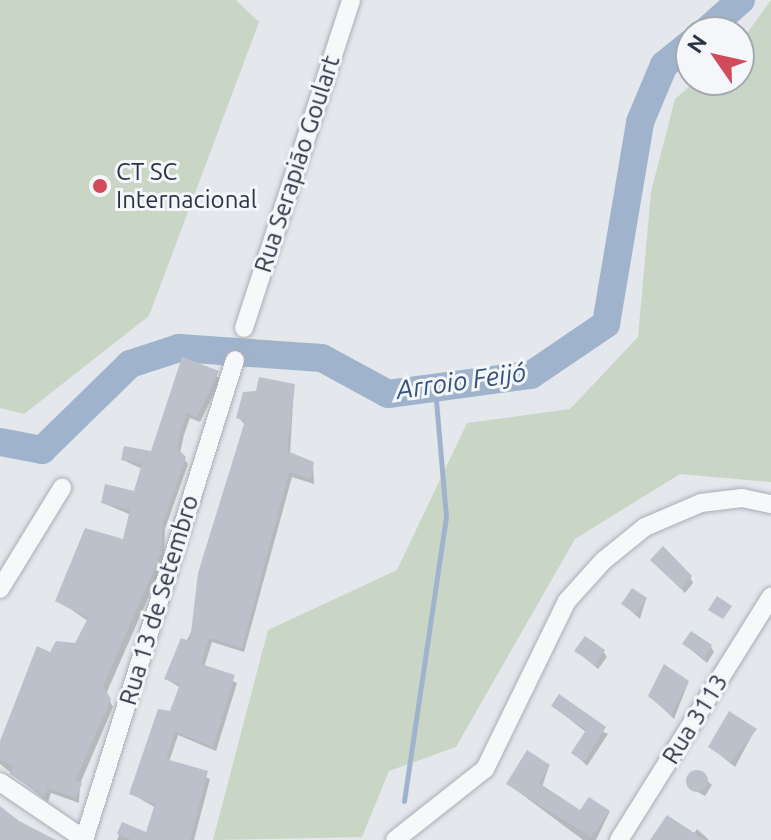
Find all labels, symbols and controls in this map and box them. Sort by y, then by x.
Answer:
north arrow [675,16,755,96]
text: N [681,30,711,57]
street label: Rua Serapião Goulart [248,52,346,276]
place label: CT SC Internacional [116,158,257,214]
marker: CT SC Internacional [91,177,109,195]
water label: Arroio Feijó [394,356,528,406]
street label: Rua 13 de Setembro [113,491,205,709]
street label: Rua 3113 [656,669,734,769]

